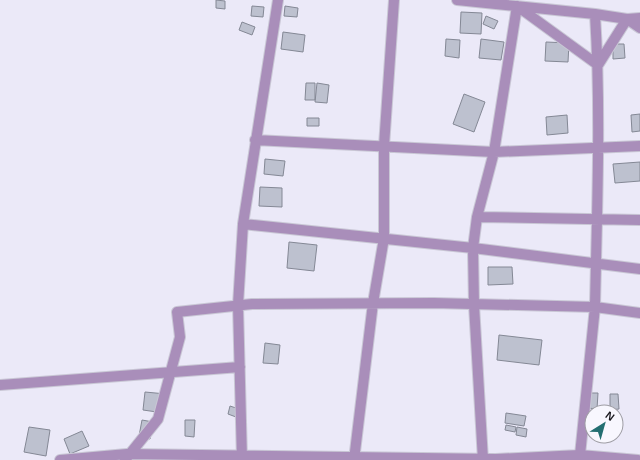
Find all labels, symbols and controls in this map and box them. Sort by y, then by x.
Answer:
north arrow [584,404,624,444]
text: N [603,409,617,423]

